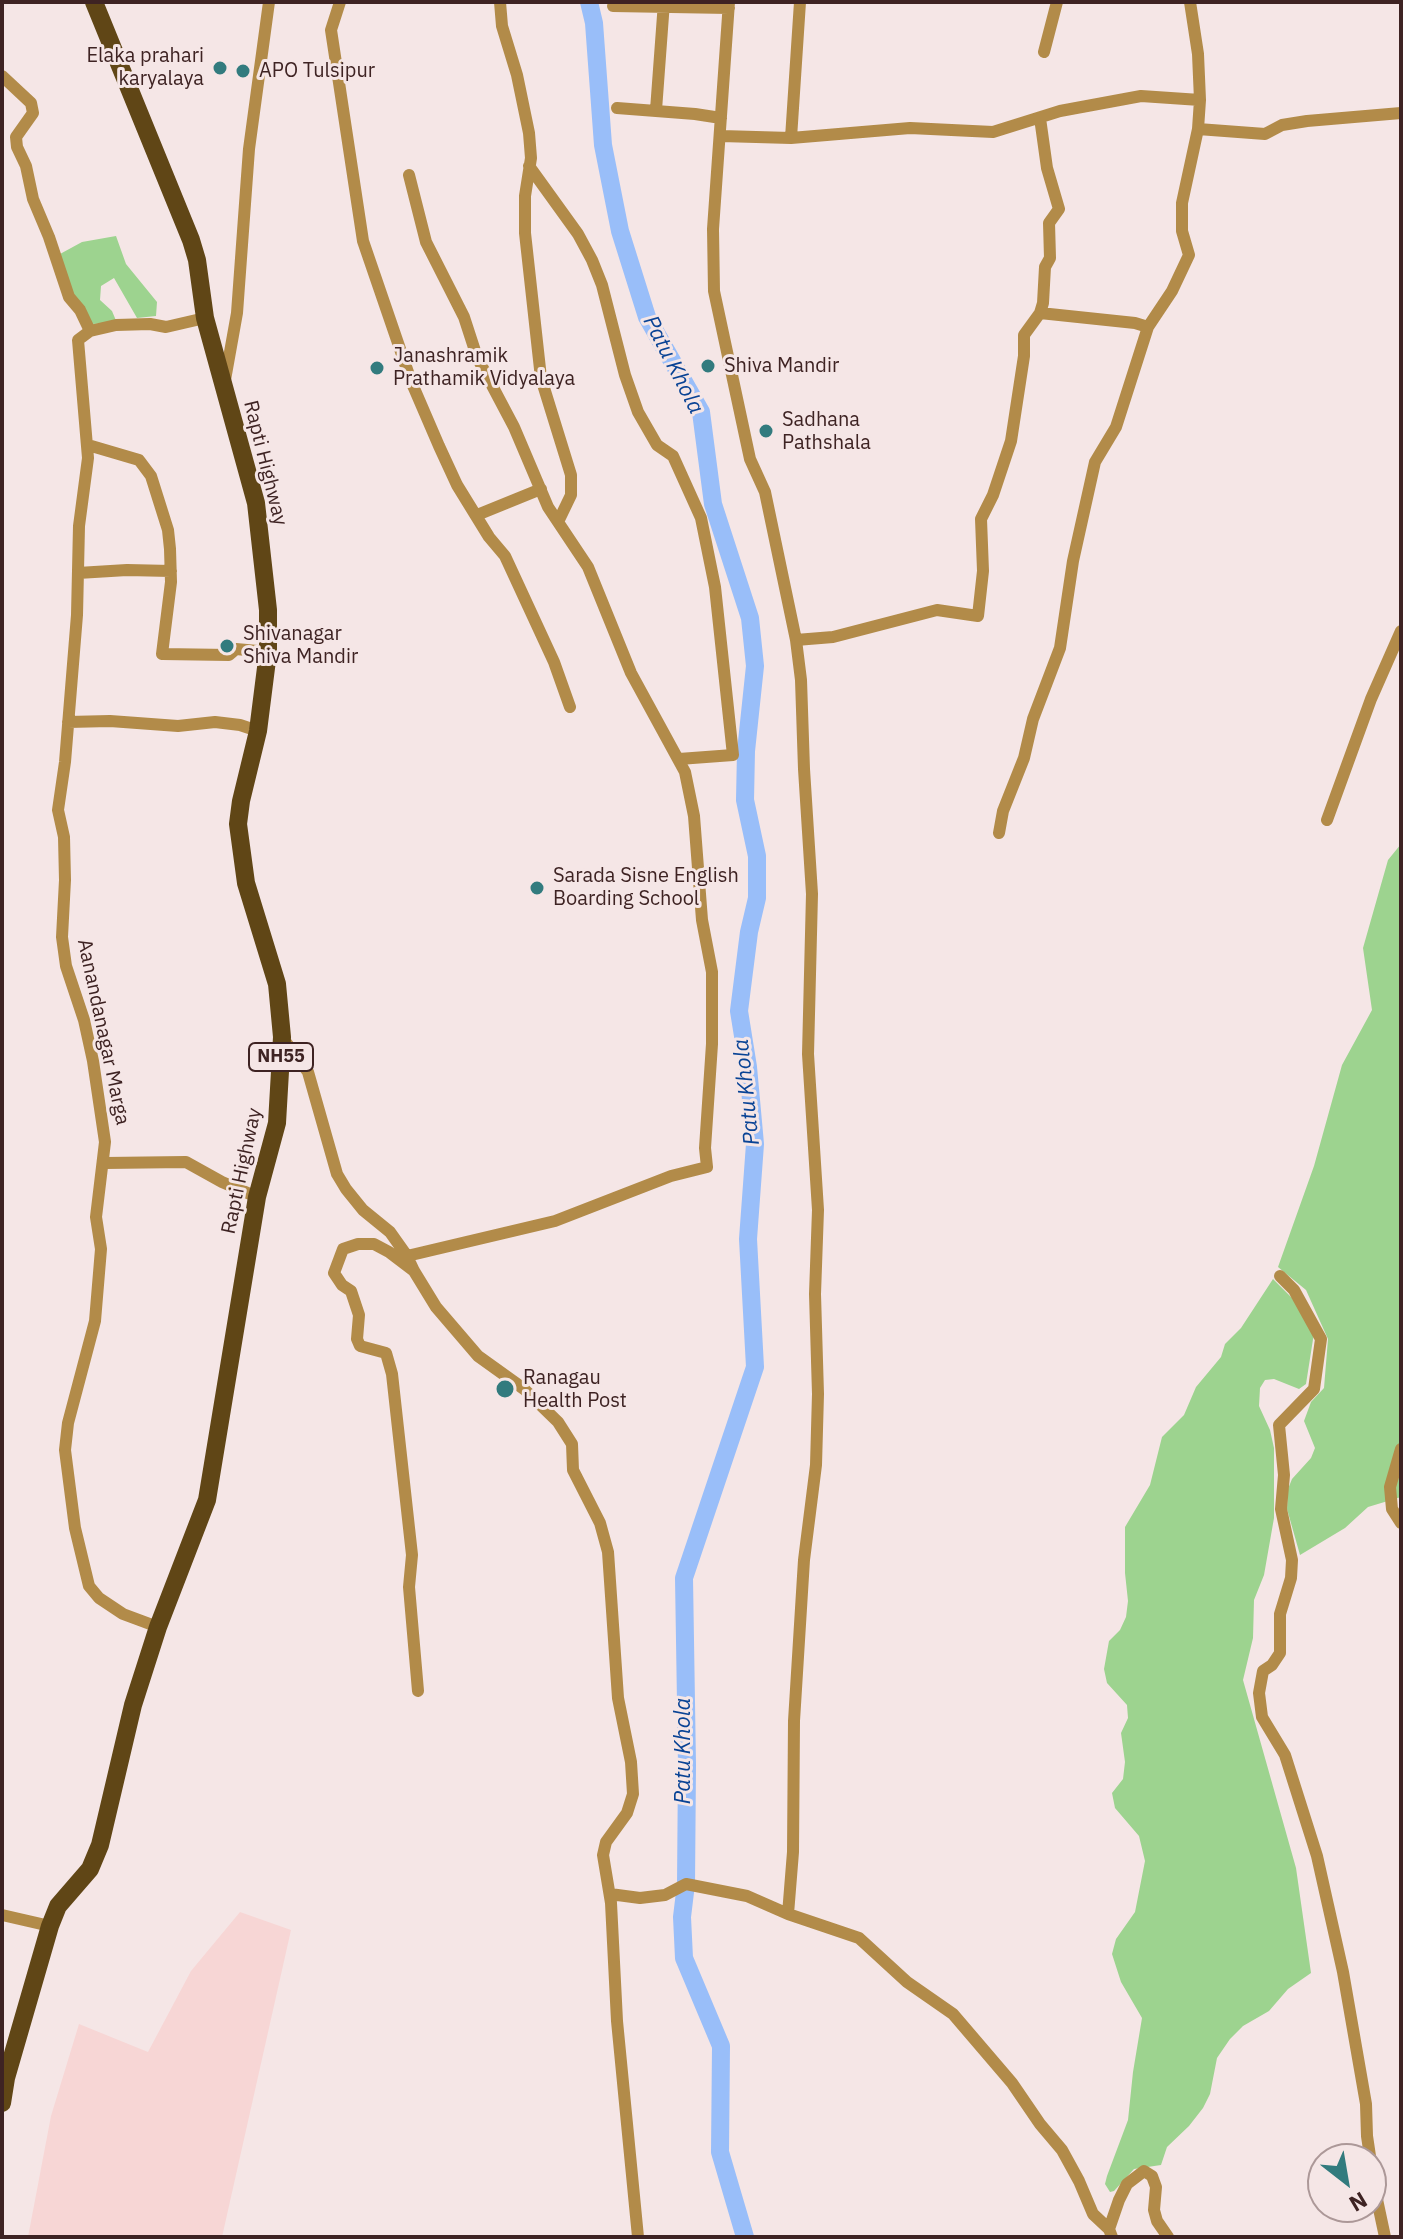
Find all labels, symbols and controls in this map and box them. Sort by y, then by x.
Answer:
place label: Elaka prahari karyalaya [86,44,204,91]
marker: Elaka prahari karyalaya [211,59,229,77]
place label: APO Tulsipur [259,59,375,83]
marker: APO Tulsipur [234,62,252,80]
water label: Patu Khola [637,311,709,419]
place label: Janashramik Prathamik Vidyalaya [393,344,575,391]
place label: Shiva Mandir [724,354,839,378]
marker: Shiva Mandir [699,357,717,375]
marker: Janashramik Prathamik Vidyalaya [368,359,386,377]
street label: Rapti Highway [238,398,292,528]
place label: Sadhana Pathshala [782,408,871,455]
marker: Sadhana Pathshala [757,422,775,440]
place label: Shivanagar Shiva Mandir [243,622,358,669]
marker: Shivanagar Shiva Mandir [218,637,236,655]
place label: Sarada Sisne English Boarding School [553,864,739,911]
marker: Sarada Sisne English Boarding School [528,879,546,897]
street label: Aanandanagar Marga [72,937,134,1127]
water label: Patu Khola [728,1038,766,1146]
road number: NH55 [249,1043,313,1071]
street label: Rapti Highway [217,1106,267,1236]
place label: Ranagau Health Post [523,1366,627,1413]
marker: Ranagau Health Post [494,1378,516,1400]
water label: Patu Khola [671,1698,697,1804]
north arrow [1307,2143,1387,2223]
text: N [1344,2186,1373,2219]

